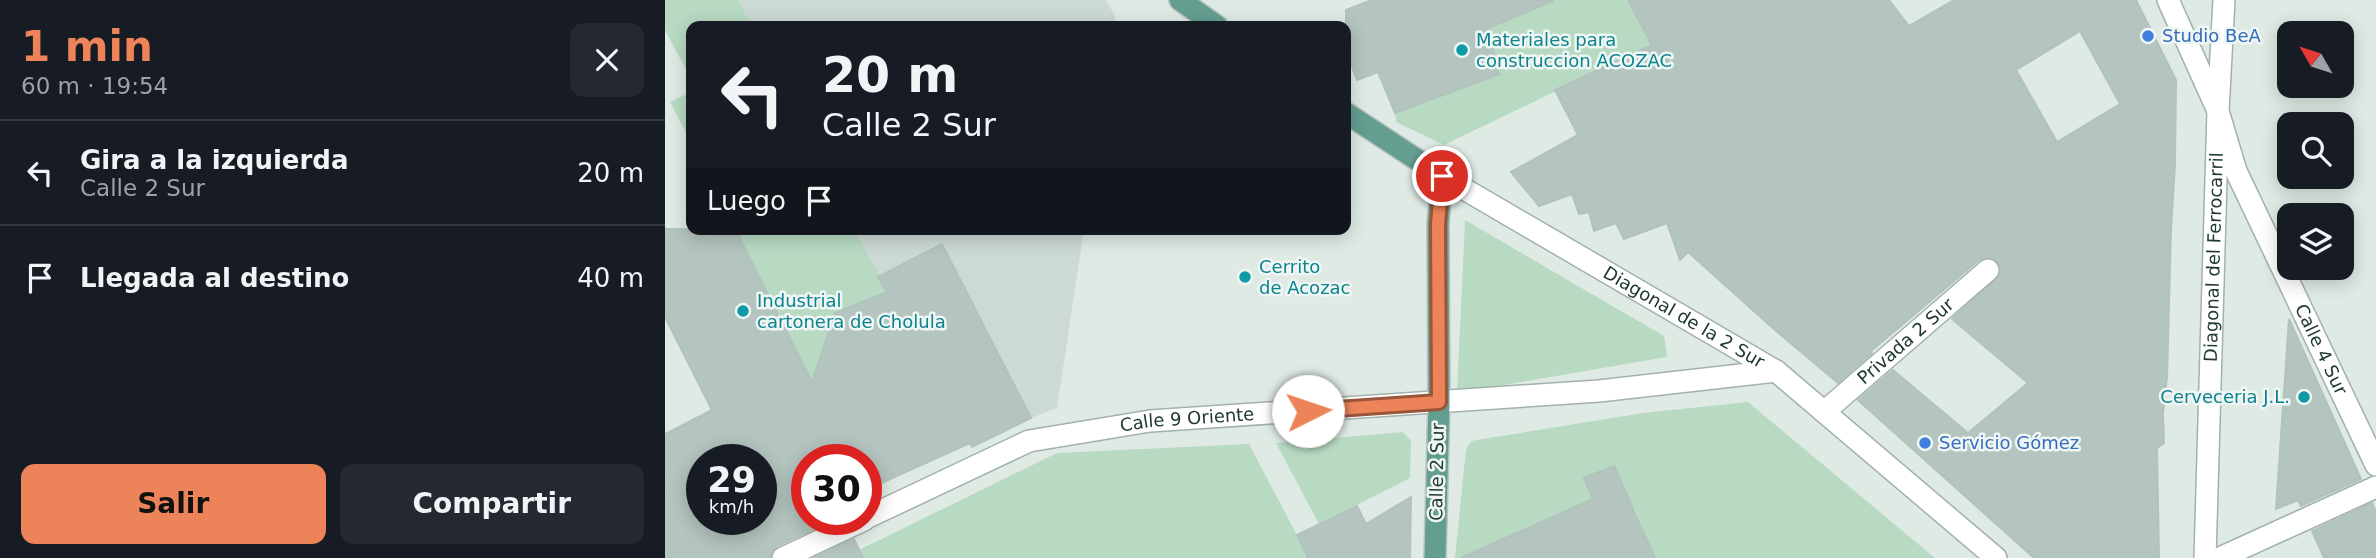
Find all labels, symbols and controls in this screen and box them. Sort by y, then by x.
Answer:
north arrow [2277,21,2354,98]
map controls [2277,21,2354,280]
text: 1 min [21,22,153,71]
button: close [570,23,644,97]
place label: Studio BeA [2162,25,2261,46]
marker: Studio BeA [2140,28,2156,44]
place label: Materiales para construccion ACOZAC [1476,29,1672,71]
marker: Materiales para construccion ACOZAC [1454,42,1470,58]
text: 20 m [822,47,958,104]
icon: left [707,49,798,140]
text: 60 m · 19:54 [21,73,168,99]
text: Calle 2 Sur [822,106,996,144]
button: search [2277,112,2354,189]
text: Gira a la izquierda [80,145,348,175]
pin [1412,146,1472,206]
street label: Diagonal del Ferrocarril [2200,152,2227,362]
icon: left [21,154,59,192]
icon: arrive [1423,157,1461,195]
text: 20 m [577,158,644,188]
text: Calle 2 Sur [80,175,205,201]
icon: arrive [800,182,838,220]
text: Luego [707,186,786,216]
button: layers [2277,203,2354,280]
place label: Cerrito de Acozac [1259,256,1351,298]
icon: arrive [21,259,59,297]
street label: Diagonal de la 2 Sur [1600,262,1769,372]
text: Llegada al destino [80,263,349,293]
text: 40 m [577,263,644,293]
marker: Cerrito de Acozac [1237,269,1253,285]
place label: Industrial cartonera de Cholula [757,290,946,332]
street label: Privada 2 Sur [1853,293,1958,388]
street label: Calle 4 Sur [2291,300,2352,398]
marker: Industrial cartonera de Cholula [735,303,751,319]
position arrow [1271,374,1345,448]
place label: Cerveceria J.L. [2160,386,2290,407]
marker: Cerveceria J.L. [2296,389,2312,405]
street label: Calle 9 Oriente [1118,403,1255,436]
street label: Calle 2 Sur [1425,422,1448,521]
place label: Servicio Gómez [1939,432,2079,453]
marker: Servicio Gómez [1917,435,1933,451]
speed limit sign: 30 [791,444,882,535]
text: 29 [707,460,756,500]
button: Salir [21,464,326,544]
button: Compartir [340,464,644,544]
text: km/h [709,496,754,517]

